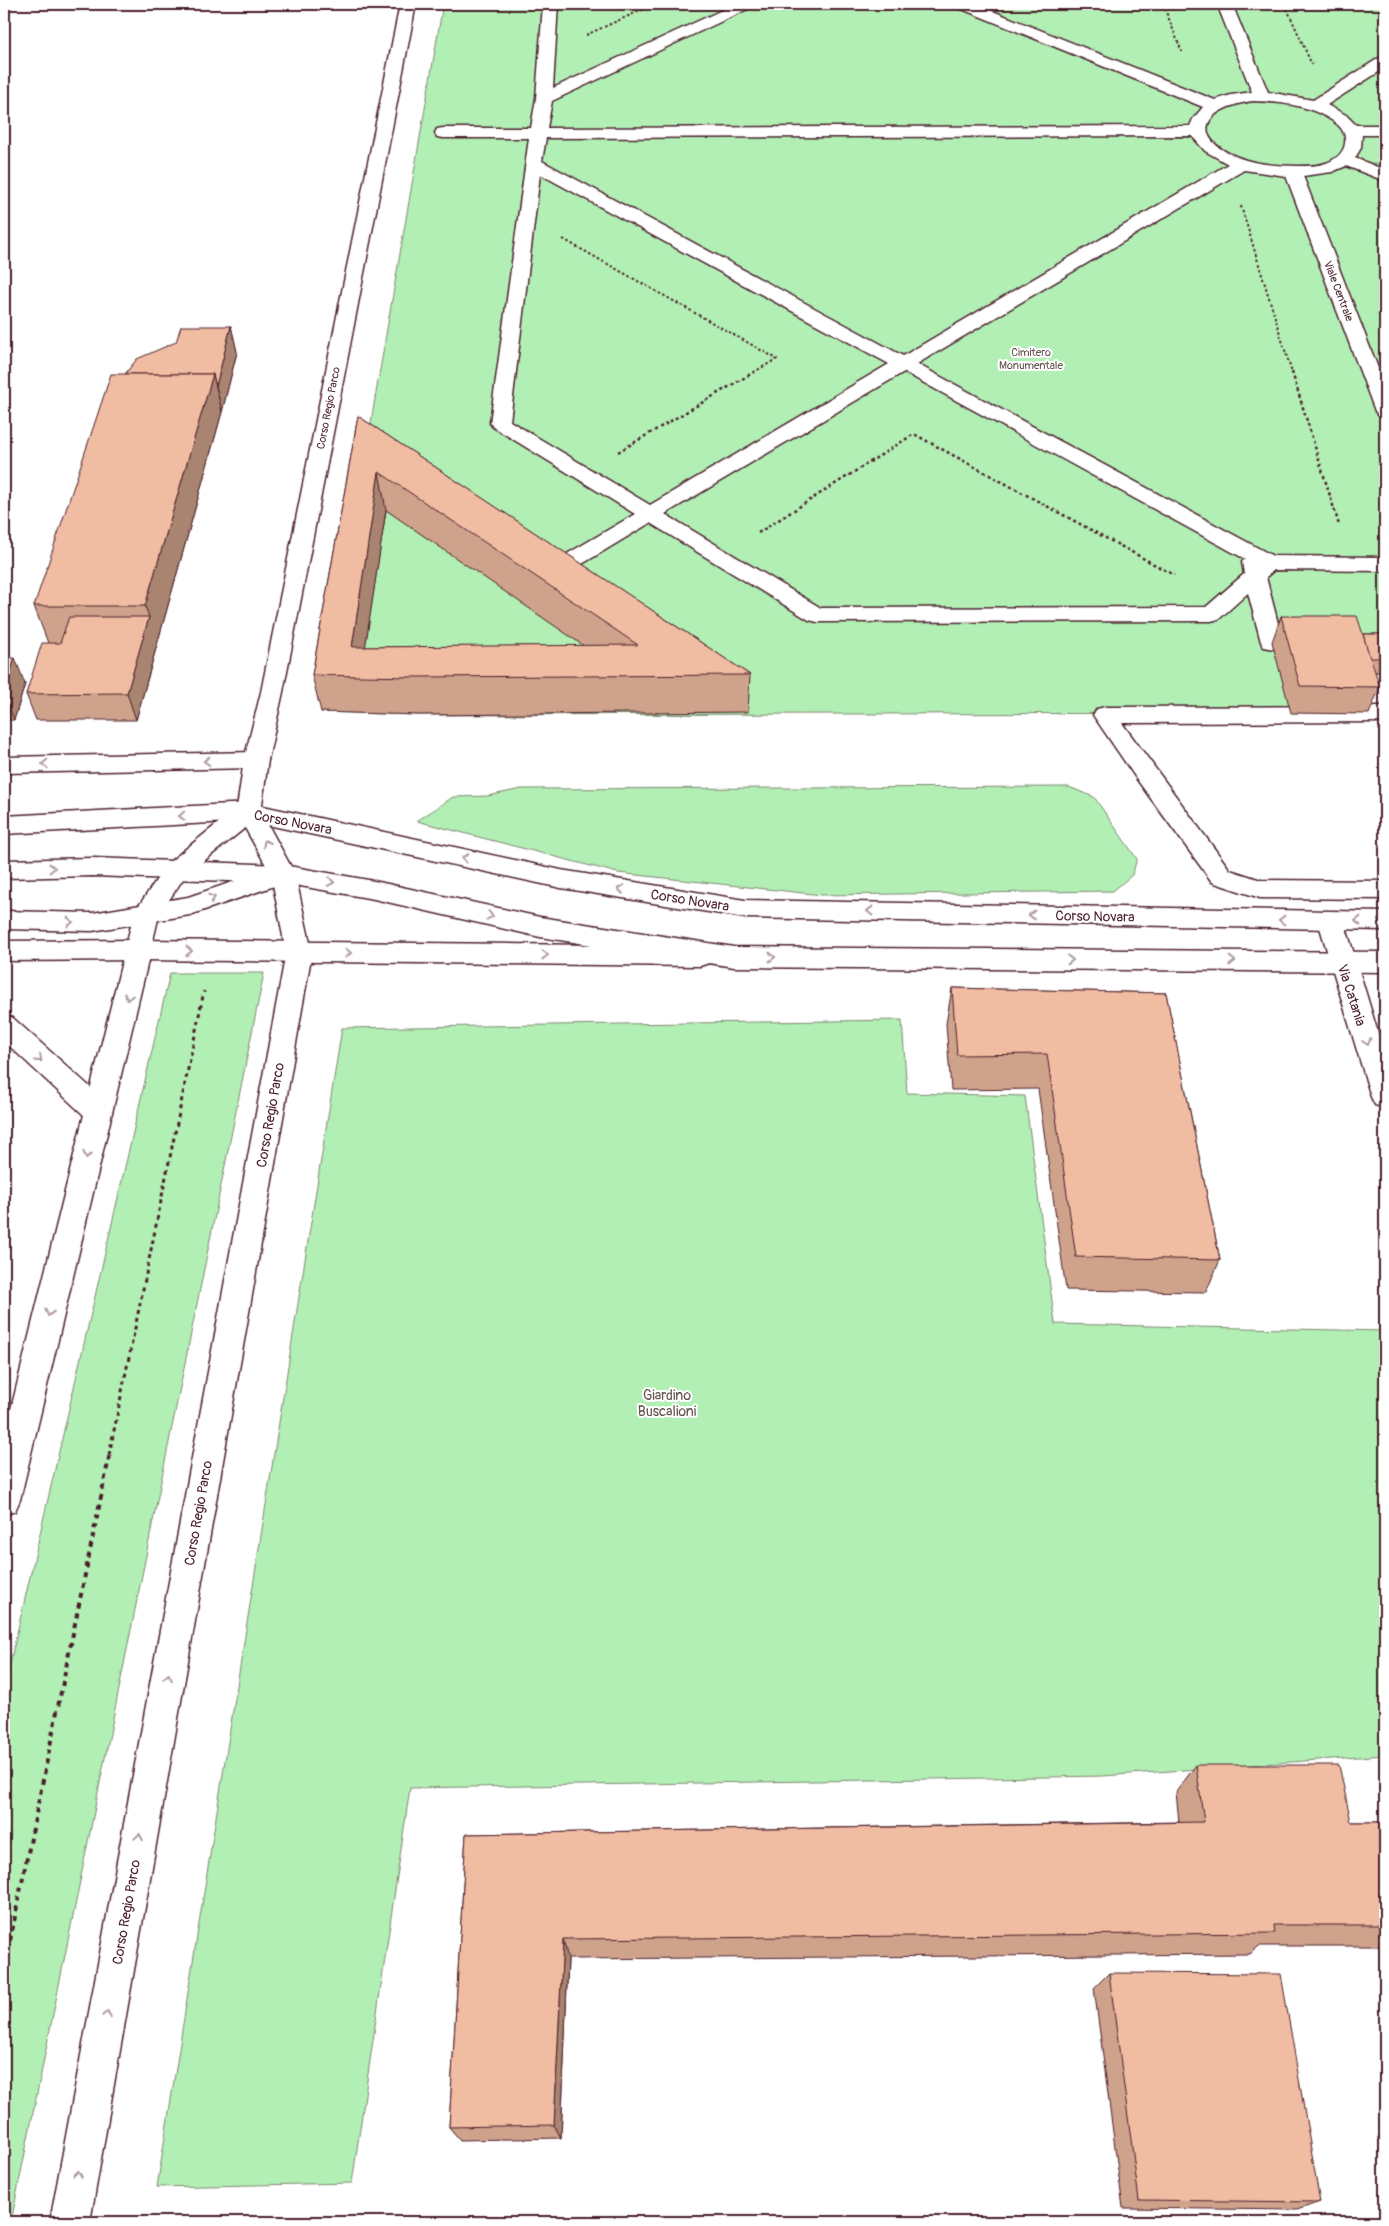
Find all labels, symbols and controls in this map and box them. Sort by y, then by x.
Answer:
street label: Viale Centrale [1321,259,1356,324]
park label: Cimitero Monumentale [999,346,1063,372]
street label: Corso Regio Parco [314,366,343,450]
one-way arrow [203,756,211,767]
one-way arrow [41,759,48,769]
street label: Corso Novara [252,807,333,838]
one-way arrow [178,811,186,821]
one-way arrow [262,840,272,849]
one-way arrow [461,853,469,864]
one-way arrow [49,863,57,873]
one-way arrow [327,877,336,887]
one-way arrow [617,884,626,894]
street label: Corso Novara [649,886,730,915]
one-way arrow [207,894,216,904]
one-way arrow [865,906,873,917]
street label: Corso Novara [1055,907,1135,926]
one-way arrow [486,910,495,921]
one-way arrow [1028,910,1036,920]
one-way arrow [1278,915,1286,926]
one-way arrow [1354,916,1362,926]
one-way arrow [66,917,74,927]
one-way arrow [185,946,193,956]
one-way arrow [344,948,352,958]
one-way arrow [542,950,549,960]
one-way arrow [768,952,776,962]
one-way arrow [1066,955,1074,965]
one-way arrow [1229,956,1237,966]
street label: Via Catania [1334,962,1369,1028]
one-way arrow [123,993,134,1002]
one-way arrow [1362,1037,1372,1046]
one-way arrow [34,1053,43,1062]
street label: Corso Regio Parco [253,1061,288,1169]
one-way arrow [83,1150,93,1158]
one-way arrow [44,1308,55,1317]
park label: Giardino Buscalioni [638,1387,697,1420]
street label: Corso Regio Parco [181,1459,216,1567]
one-way arrow [163,1673,173,1682]
one-way arrow [134,1833,144,1842]
street label: Corso Regio Parco [109,1858,144,1966]
one-way arrow [102,2010,112,2019]
one-way arrow [73,2170,83,2179]

